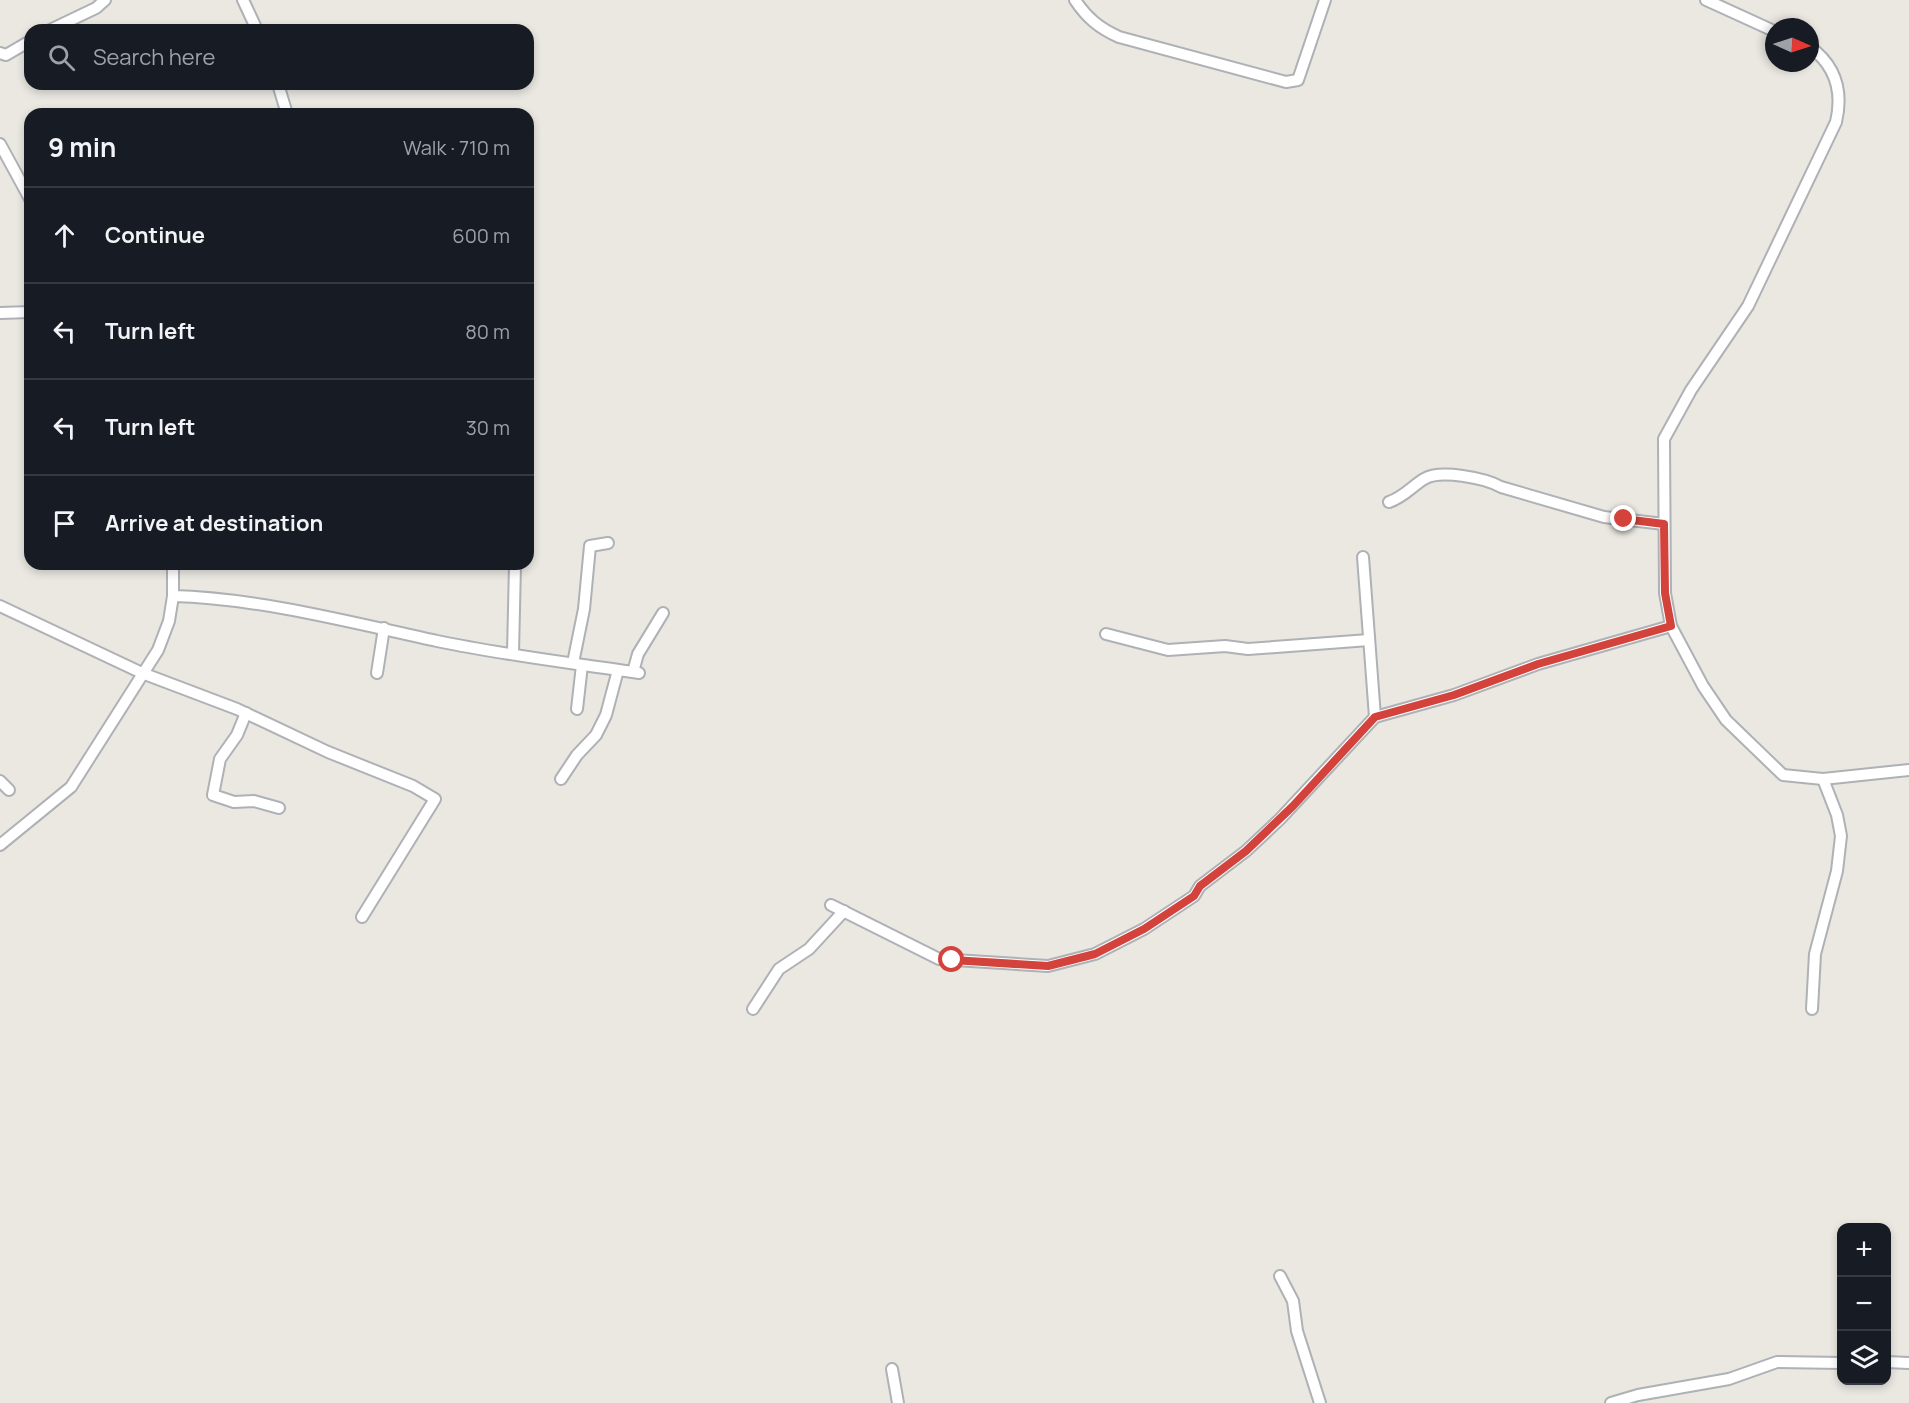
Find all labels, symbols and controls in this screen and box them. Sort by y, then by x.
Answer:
north arrow [1765,18,1819,72]
search box [24,24,534,90]
icon: search [45,41,78,74]
text: Search here [93,42,215,72]
text: 9 min [48,129,116,165]
text: Walk · 710 m [403,134,510,161]
icon: ahead [48,219,81,252]
text: Continue [105,220,205,250]
text: 600 m [452,222,510,249]
icon: left [48,315,81,348]
text: Turn left [105,316,195,346]
text: 80 m [465,318,510,345]
icon: left [48,411,81,444]
text: Turn left [105,412,195,442]
text: 30 m [466,414,510,441]
route end [1610,505,1636,531]
icon: arrive [48,507,81,540]
text: Arrive at destination [105,508,323,538]
route start [938,946,964,972]
map controls [1837,1223,1891,1385]
button: + [1837,1223,1891,1277]
button: − [1837,1277,1891,1331]
button: layers [1837,1331,1891,1385]

